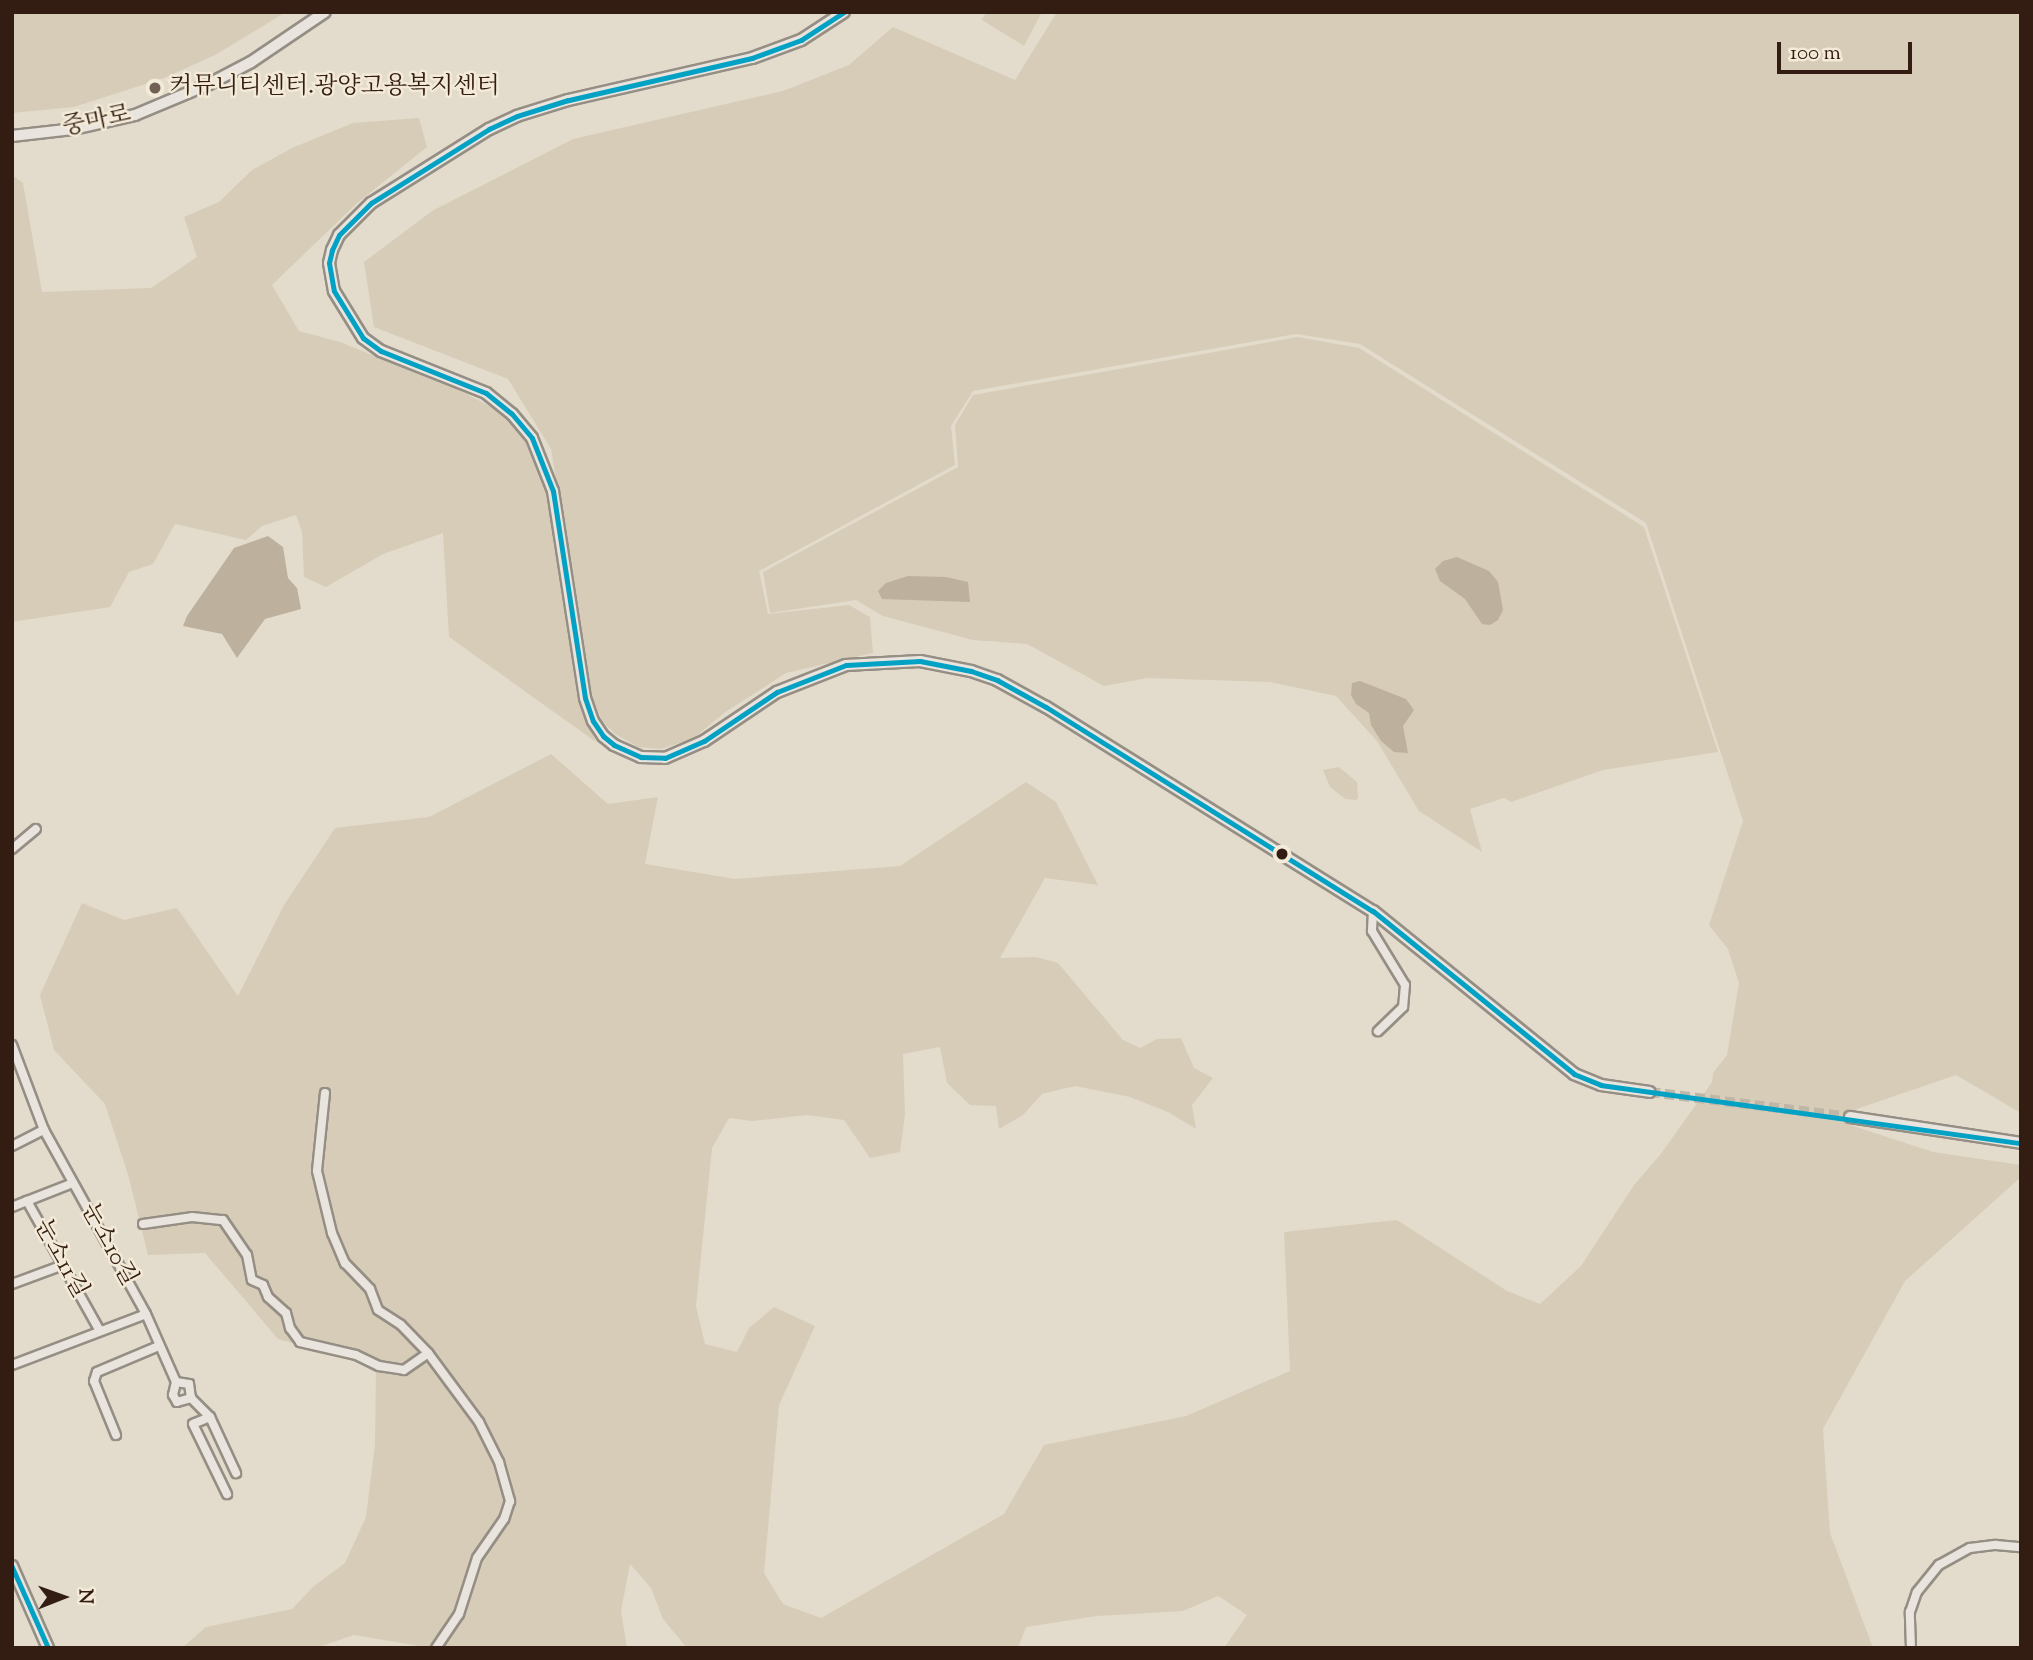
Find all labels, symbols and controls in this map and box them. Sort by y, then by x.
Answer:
scale bar [1781,28,1916,72]
text: 100 m [1790,39,1841,69]
place label: 커뮤니티센터.광양고용복지센터 [169,74,500,102]
marker: 커뮤니티센터.광양고용복지센터 [147,80,163,96]
street label: 중마로 [60,101,134,143]
unlabelled marker [1275,847,1289,861]
street label: 눈소10길 [74,1199,142,1291]
street label: 눈소11길 [27,1214,93,1304]
north arrow [28,1562,98,1632]
text: N [71,1589,98,1604]

